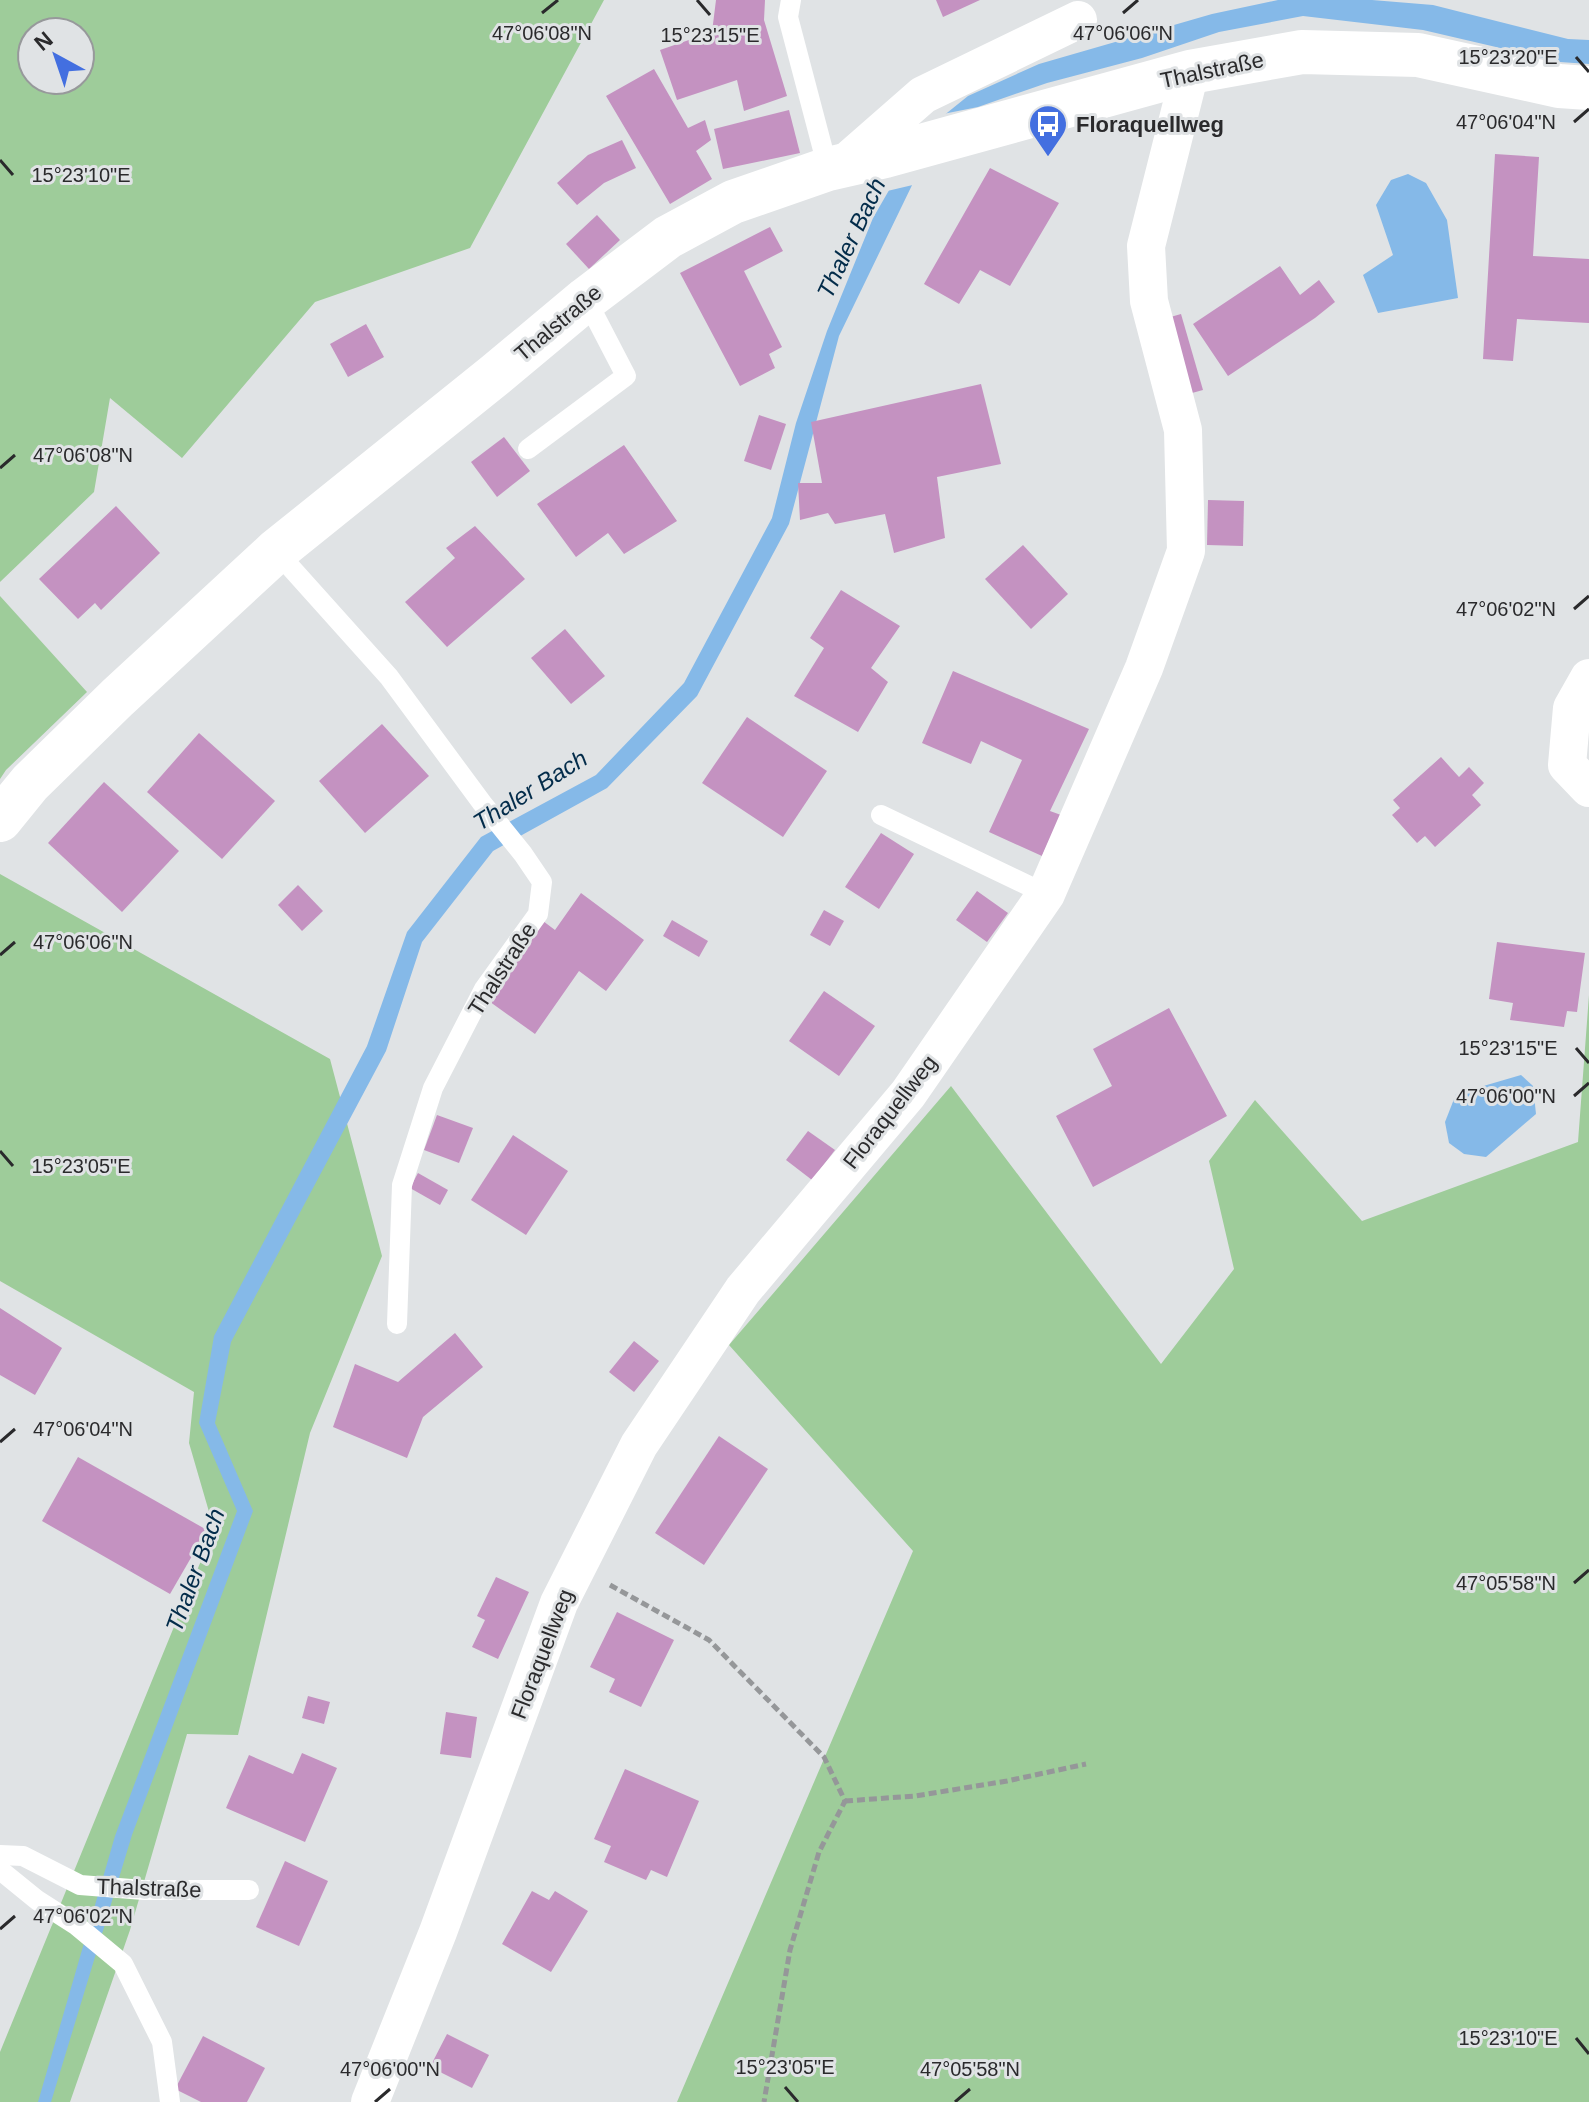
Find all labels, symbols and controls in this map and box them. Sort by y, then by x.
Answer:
north arrow [16,16,96,96]
text: 47°06'08"N [492,22,592,44]
text: 47°06'06"N [1073,22,1173,44]
text: 15°23'15"E [661,24,760,46]
text: N [29,26,58,56]
text: 15°23'20"E [1459,46,1558,68]
street label: Thalstraße [1158,47,1266,93]
bus stop icon: Floraquellweg [1027,103,1069,158]
text: 47°06'04"N [1456,111,1556,133]
place label: Floraquellweg [1076,112,1224,137]
text: 15°23'10"E [32,164,131,186]
water label: Thaler Bach [811,174,891,302]
street label: Thalstraße [510,280,606,366]
text: 47°06'08"N [33,444,133,466]
text: 47°06'02"N [1456,598,1556,620]
water label: Thaler Bach [468,744,592,836]
street label: Thalstraße [463,918,541,1020]
text: 47°06'06"N [33,931,133,953]
text: 15°23'15"E [1459,1037,1558,1059]
street label: Floraquellweg [838,1050,942,1174]
text: 47°06'00"N [1456,1085,1556,1107]
text: 15°23'05"E [32,1155,131,1177]
text: 47°06'04"N [33,1418,133,1440]
water label: Thaler Bach [160,1505,230,1635]
text: 47°05'58"N [1456,1572,1556,1594]
street label: Floraquellweg [506,1586,578,1722]
street label: Thalstraße [96,1874,202,1902]
text: 47°06'02"N [33,1905,133,1927]
text: 15°23'10"E [1459,2027,1558,2049]
text: 15°23'05"E [736,2056,835,2078]
text: 47°06'00"N [340,2058,440,2080]
text: 47°05'58"N [920,2058,1020,2080]

